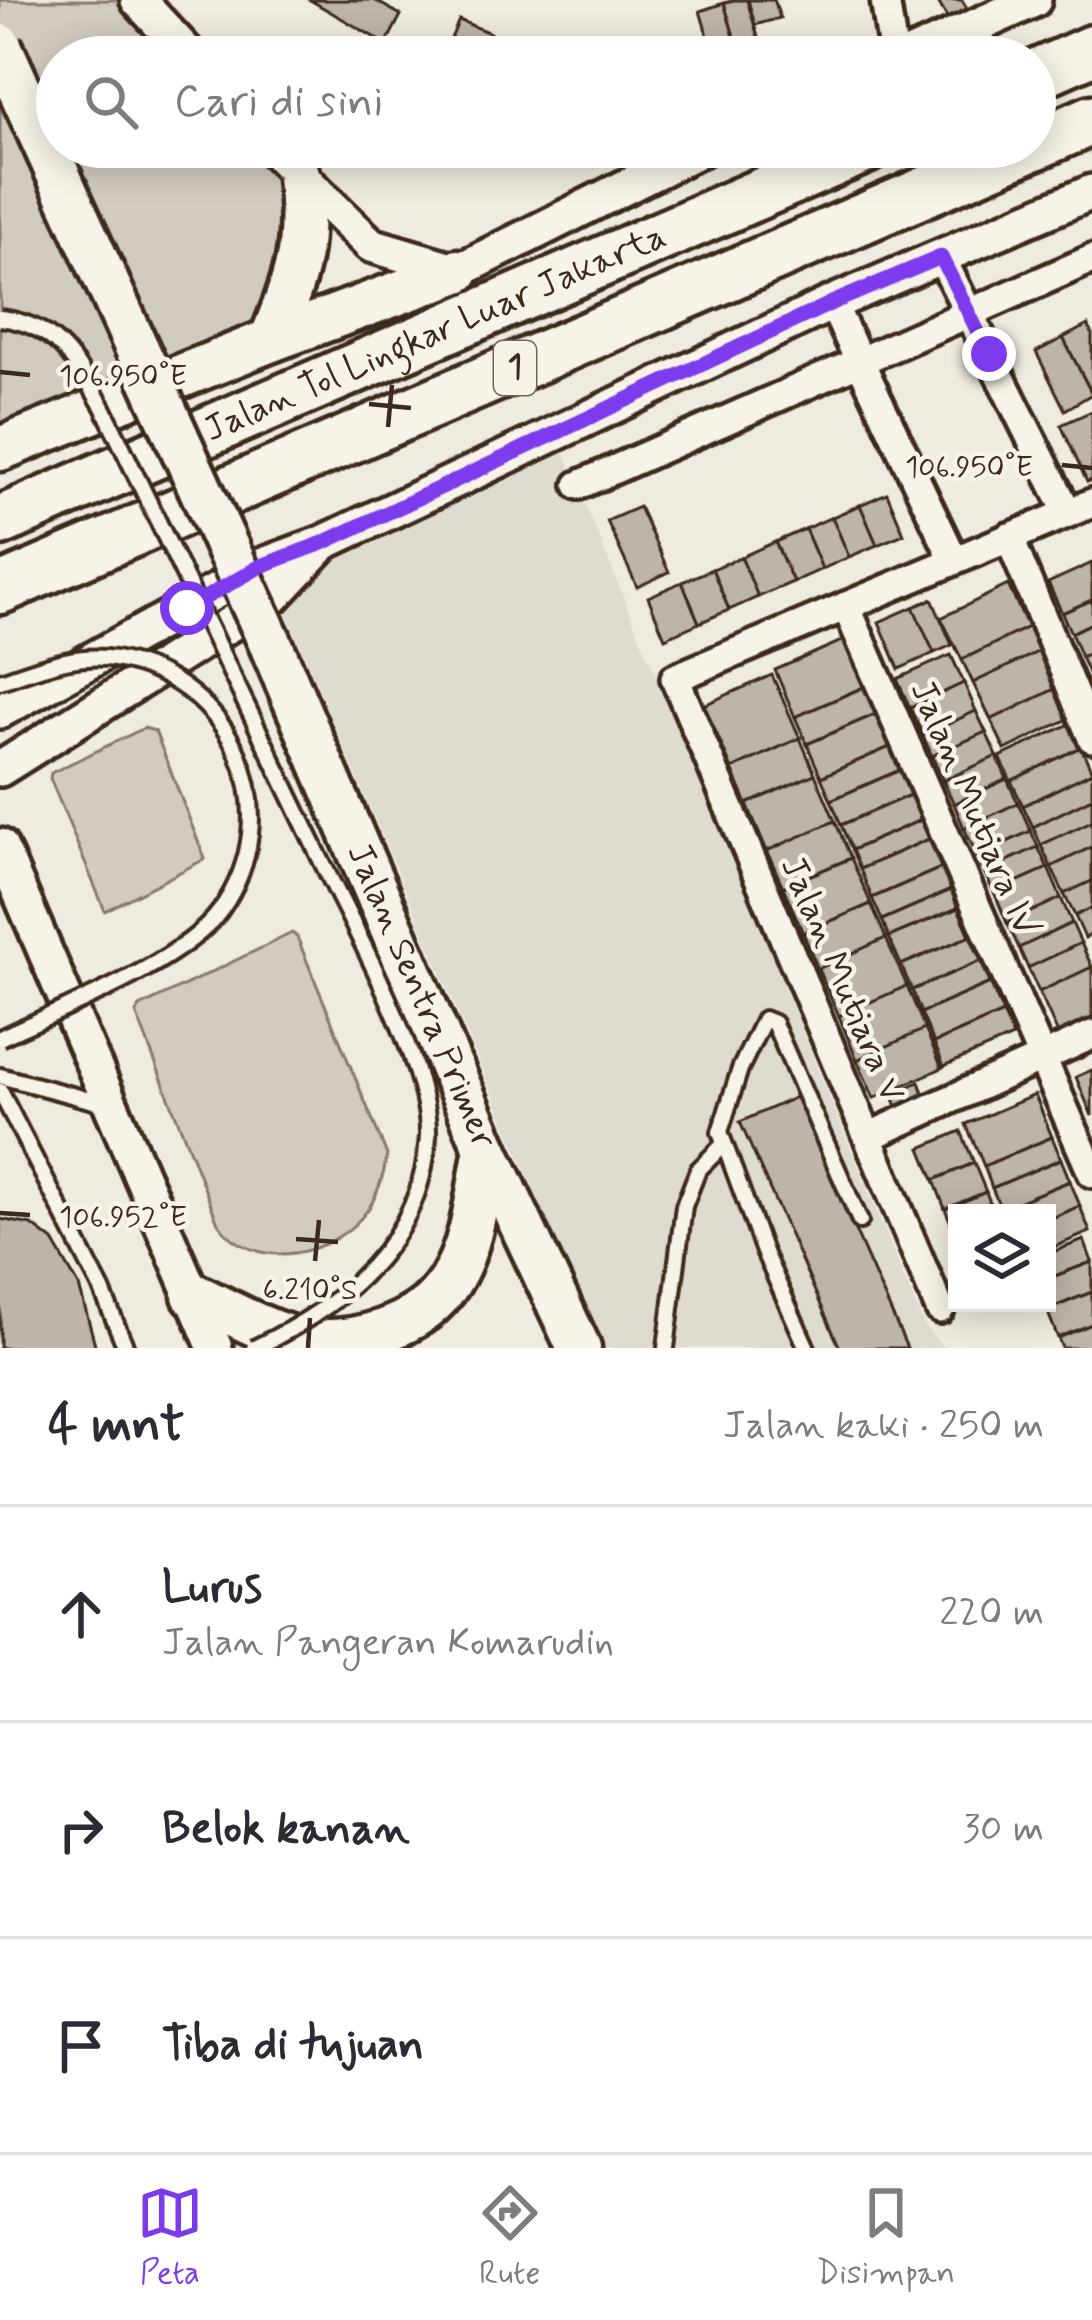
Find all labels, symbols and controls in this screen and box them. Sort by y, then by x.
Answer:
search box [36,36,1056,168]
icon: search [78,69,144,135]
text: Cari di sini [174,73,383,132]
street label: Jalan Tol Lingkar Luar Jakarta [197,213,674,454]
route end [962,327,1016,381]
road number: 1 [494,341,536,395]
text: 106.950°E [59,357,187,396]
text: 106.950°E [905,448,1033,487]
route start [160,581,214,635]
street label: Jalan Mutiara IV [898,674,1048,944]
street label: Jalan Sentra Primer [335,836,507,1156]
street label: Jalan Mutiara V [768,850,914,1110]
text: 106.952°E [59,1198,187,1237]
map controls [948,1204,1056,1312]
button: layers [948,1204,1056,1312]
text: 6.210°S [263,1271,357,1310]
text: 4 mnt [48,1393,184,1459]
text: Jalan kaki · 250 m [723,1401,1044,1452]
text: Lurus [162,1559,262,1618]
icon: ahead [48,1581,114,1647]
text: 220 m [939,1588,1044,1639]
text: Jalan Pangeran Komarudin [162,1618,614,1669]
icon: right [48,1797,114,1863]
text: Belok kanan [162,1800,410,1859]
text: 30 m [962,1804,1044,1855]
icon: arrive [48,2013,114,2079]
text: Tiba di tujuan [162,2016,424,2075]
tab: Peta [137,2180,203,2296]
tab: Rute [477,2180,543,2296]
tab: Disimpan [816,2180,955,2296]

